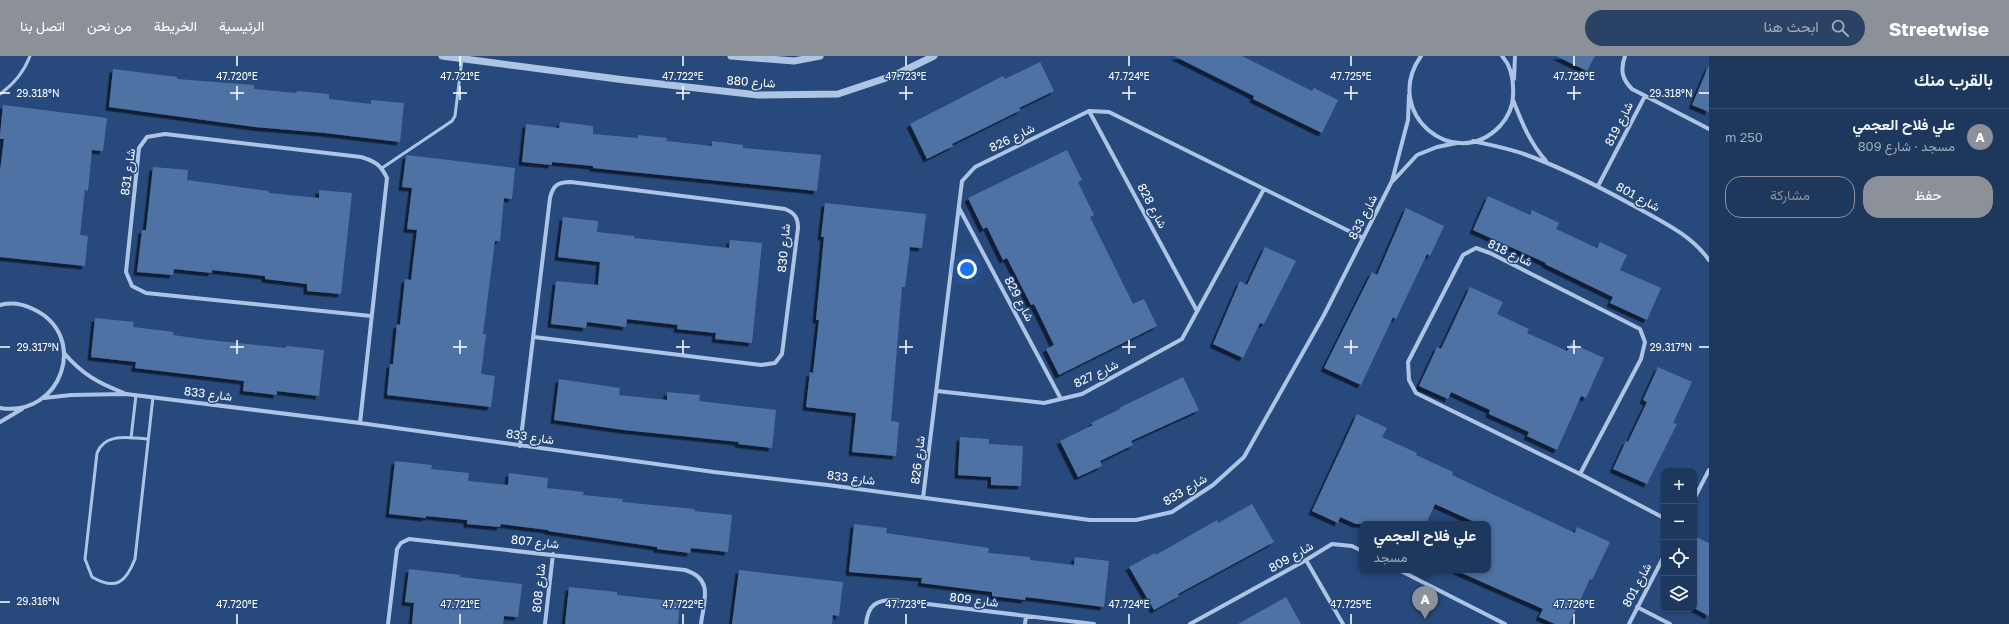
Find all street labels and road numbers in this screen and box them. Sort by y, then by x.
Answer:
street label: شارع 880 [726,72,776,93]
street label: شارع 819 [1601,99,1638,149]
street label: شارع 826 [987,120,1038,157]
street label: شارع 831 [117,147,140,197]
street label: شارع 801 [1613,179,1663,216]
street label: شارع 828 [1133,181,1171,232]
street label: شارع 833 [1345,192,1382,243]
street label: شارع 830 [774,223,795,273]
street label: شارع 818 [1485,236,1535,271]
street label: شارع 829 [1000,274,1037,325]
street label: شارع 827 [1071,356,1121,393]
street label: شارع 833 [183,383,233,406]
street label: شارع 833 [505,426,555,449]
street label: شارع 826 [907,435,930,485]
street label: شارع 833 [826,467,876,490]
street label: شارع 833 [1160,471,1210,510]
street label: شارع 807 [510,532,560,553]
street label: شارع 809 [1266,538,1317,577]
street label: شارع 801 [1619,560,1656,610]
street label: شارع 808 [528,563,551,613]
street label: شارع 809 [949,589,999,612]

